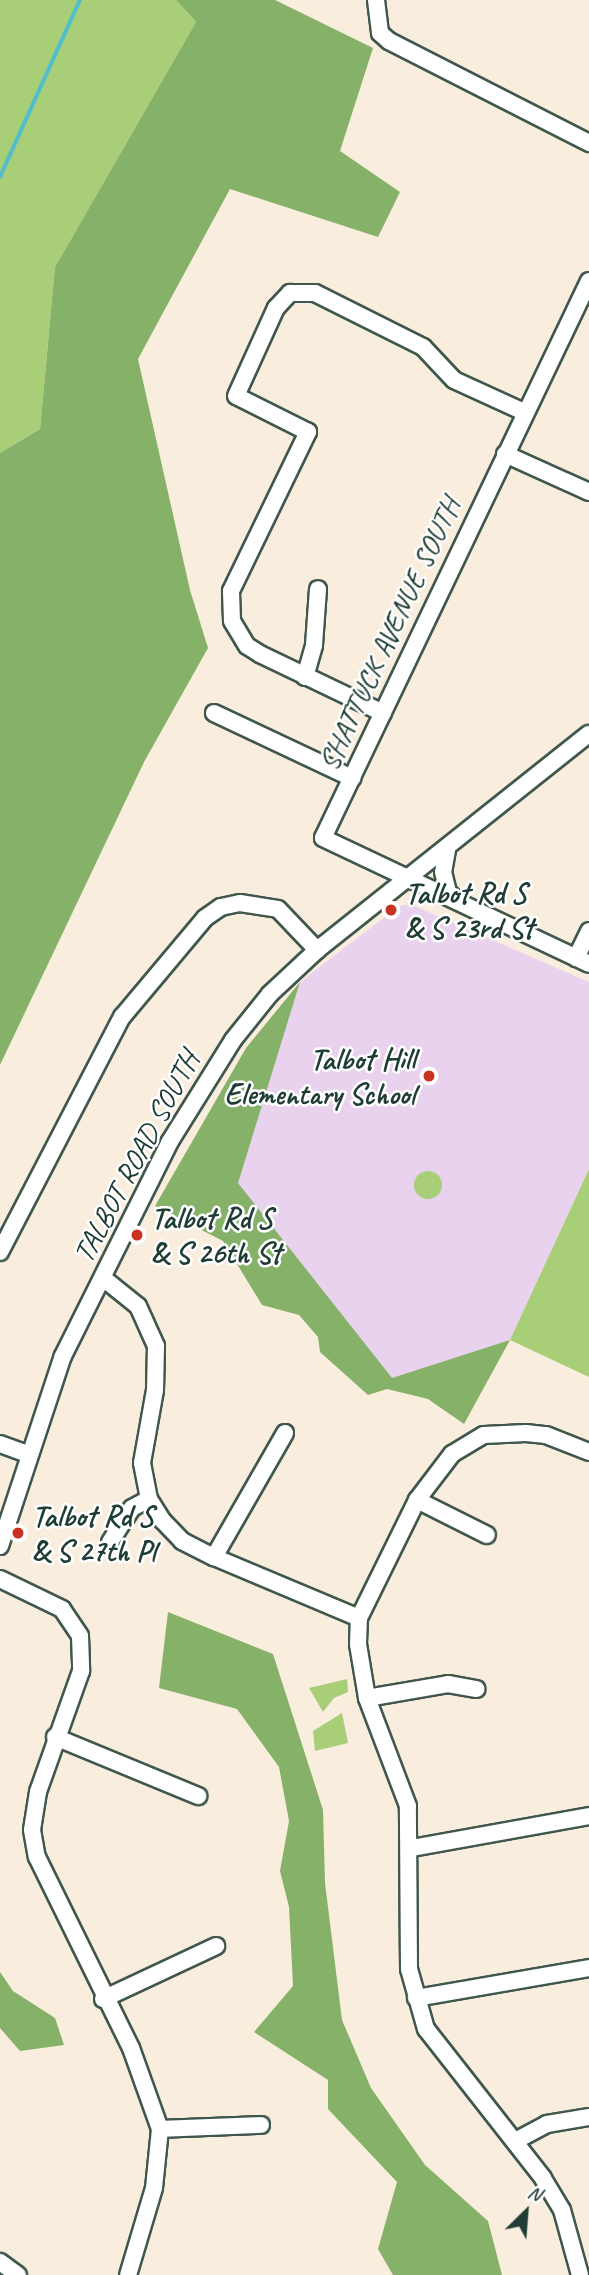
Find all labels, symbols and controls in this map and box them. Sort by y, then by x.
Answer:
street label: SHATTUCK AVENUE SOUTH [310,491,468,777]
place label: Talbot Rd S & S 23rd St [405,875,534,945]
marker: Talbot Rd S & S 23rd St [383,902,399,918]
place label: Talbot Hill Elementary School [225,1041,415,1112]
street label: TALBOT ROAD SOUTH [65,1045,207,1269]
marker: Talbot Hill Elementary School [421,1068,437,1084]
place label: Talbot Rd S & S 26th St [151,1200,281,1270]
marker: Talbot Rd S & S 26th St [129,1227,145,1243]
place label: Talbot Rd S & S 27th Pl [32,1498,156,1568]
marker: Talbot Rd S & S 27th Pl [10,1525,26,1541]
north arrow [491,2177,561,2247]
text: N [524,2180,545,2206]

